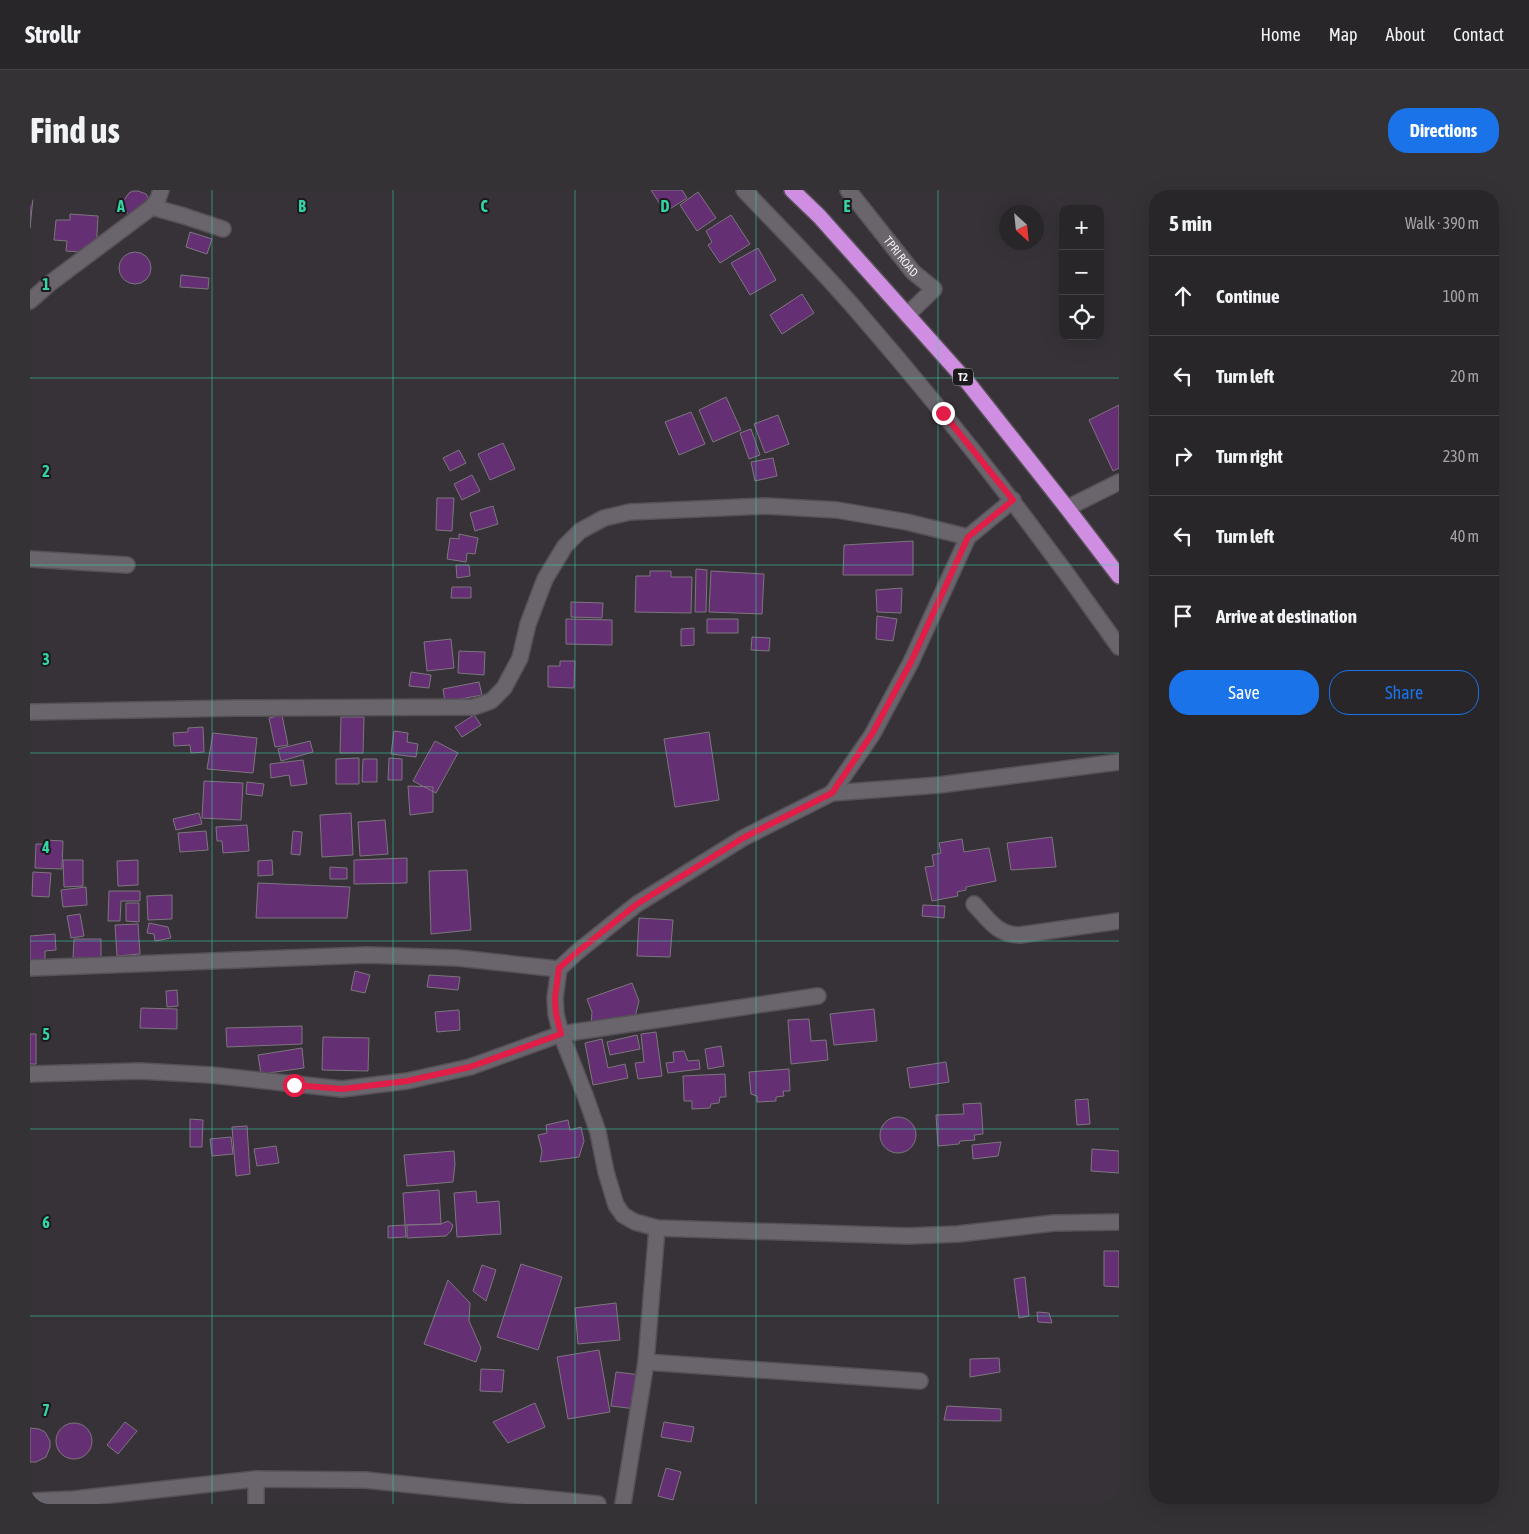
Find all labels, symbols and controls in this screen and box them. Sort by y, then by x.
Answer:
text: Strollr [25,21,80,48]
text: Home [1261,24,1301,45]
text: Map [1329,24,1358,45]
text: About [1386,24,1425,45]
text: Contact [1453,24,1504,45]
button: Directions [1388,108,1499,153]
text: Find us [30,110,120,150]
text: A [116,197,125,215]
text: B [298,197,306,215]
text: C [480,197,488,215]
text: D [661,197,670,215]
text: E [844,197,851,215]
north arrow [999,205,1044,250]
map controls [1059,205,1104,340]
button: + [1059,205,1104,250]
text: 5 min [1169,211,1212,235]
text: Walk · 390 m [1405,214,1479,232]
street label: TPRI ROAD [881,234,921,280]
button: − [1059,250,1104,295]
text: 1 [42,275,50,293]
icon: ahead [1169,282,1197,310]
text: Continue [1216,285,1280,307]
text: 100 m [1443,287,1479,305]
button: locate [1059,295,1104,340]
icon: left [1169,362,1197,390]
text: Turn left [1216,365,1274,387]
text: 20 m [1450,367,1479,385]
road number: T2 [953,368,973,386]
route end [932,402,955,425]
icon: right [1169,442,1197,470]
text: Turn right [1216,445,1283,467]
text: 230 m [1443,447,1479,465]
text: 2 [42,462,50,480]
icon: left [1169,522,1197,550]
text: Turn left [1216,525,1274,547]
text: 40 m [1450,527,1479,545]
icon: arrive [1169,602,1197,630]
text: Arrive at destination [1216,605,1357,627]
text: 3 [42,650,50,668]
button: Save [1169,670,1319,715]
button: Share [1329,670,1479,715]
text: 4 [41,838,50,856]
text: 5 [42,1025,50,1043]
route start [283,1074,306,1097]
text: 6 [42,1213,50,1231]
text: 7 [42,1401,50,1419]

